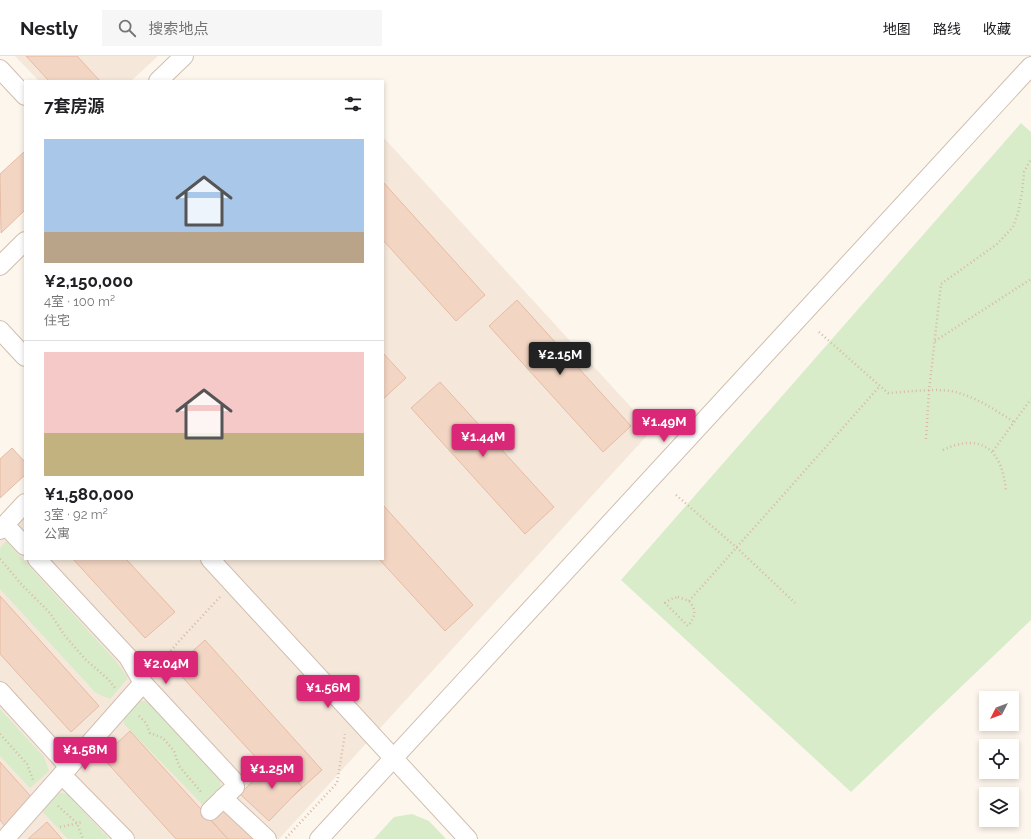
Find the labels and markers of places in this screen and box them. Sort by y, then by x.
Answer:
pin: ¥2.15M [527,342,593,376]
pin: ¥1.49M [631,409,697,443]
pin: ¥1.44M [450,424,516,458]
pin: ¥2.04M [133,651,199,685]
pin: ¥1.56M [295,675,361,709]
pin: ¥1.58M [52,737,118,771]
pin: ¥1.25M [239,756,305,790]

